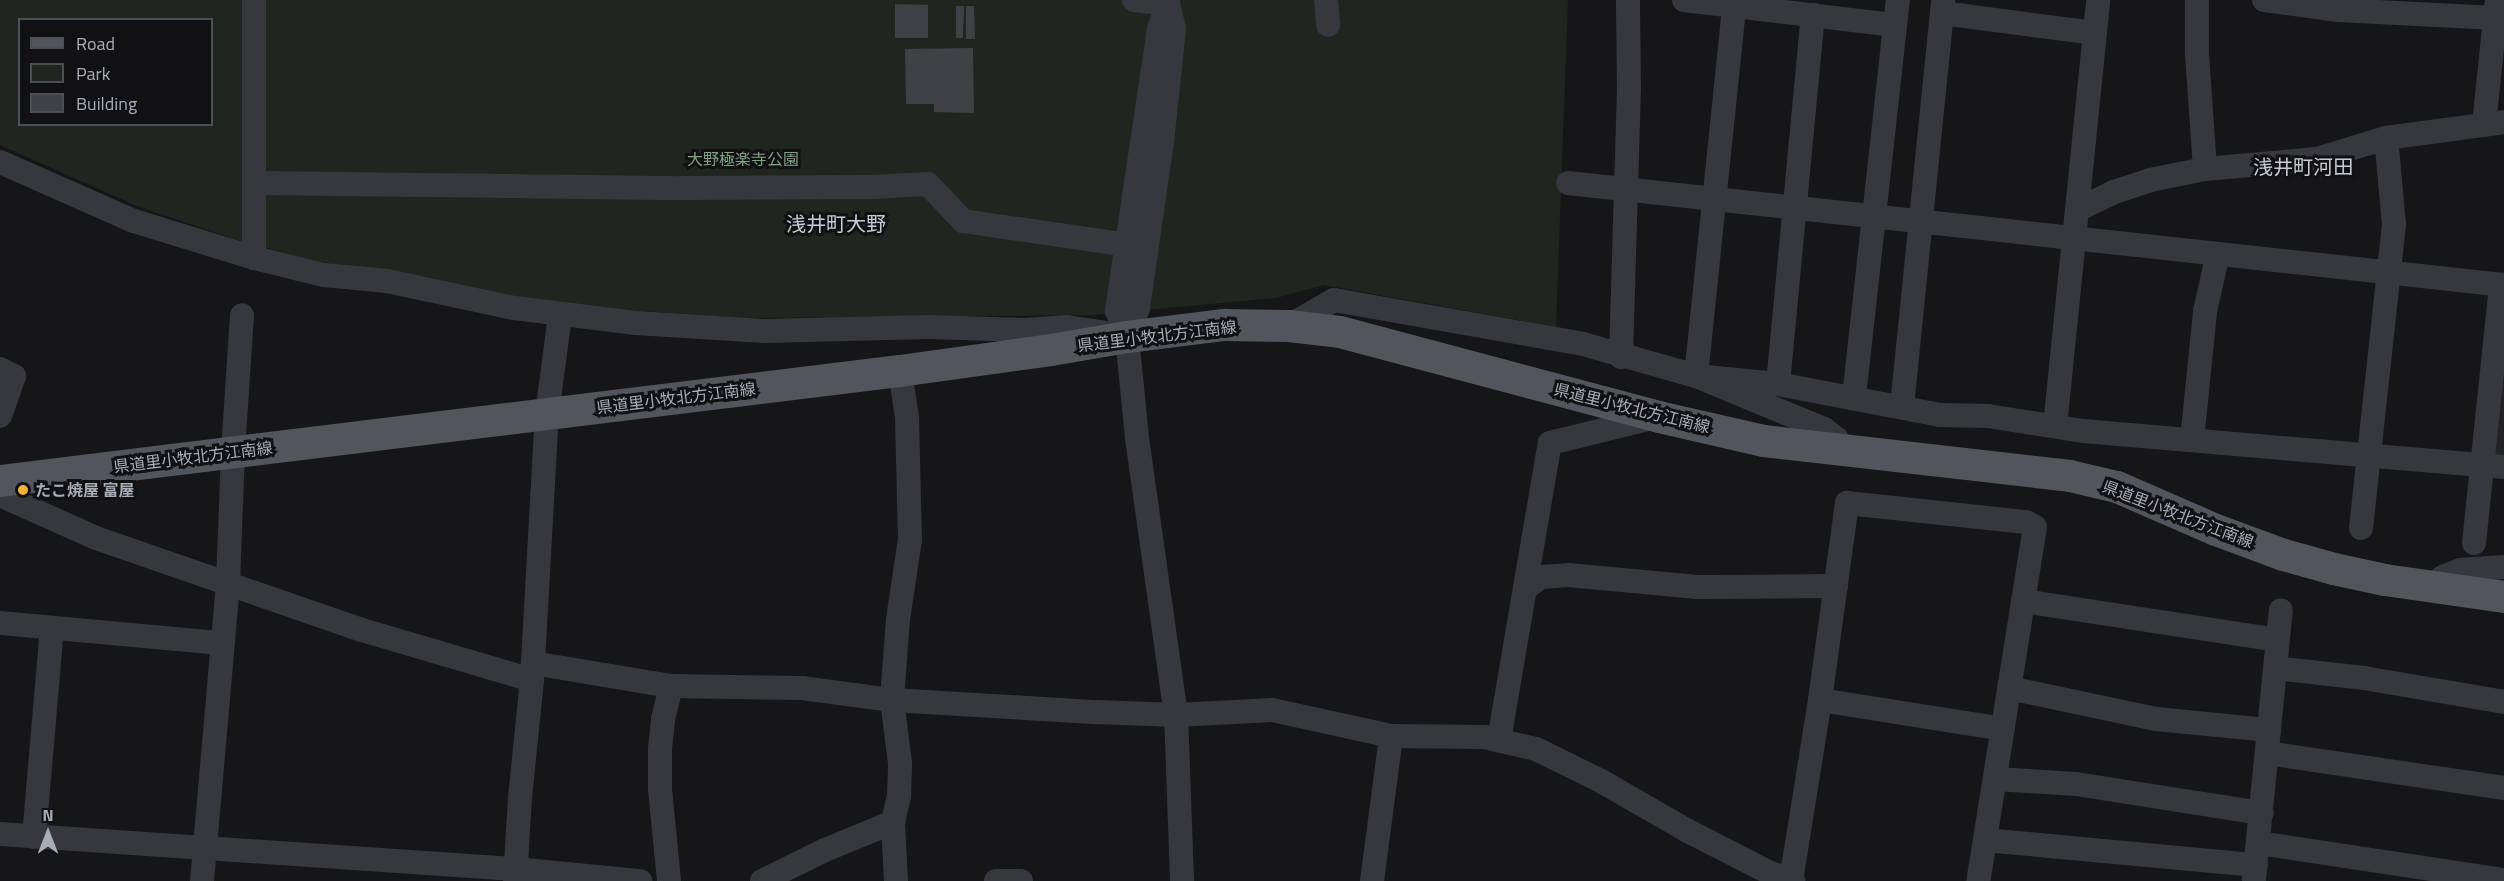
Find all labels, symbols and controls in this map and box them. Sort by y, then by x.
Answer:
legend [18,18,213,126]
text: Road [76,30,115,57]
text: Park [76,60,110,87]
text: Building [76,90,137,117]
park label: 大野極楽寺公園 [687,149,799,169]
district label: 浅井町河田 [2253,154,2353,178]
district label: 浅井町大野 [786,211,886,235]
street label: 県道里小牧北方江南線 [1076,317,1238,355]
street label: 県道里小牧北方江南線 [595,379,757,417]
street label: 県道里小牧北方江南線 [1552,379,1712,437]
street label: 県道里小牧北方江南線 [112,438,274,476]
street label: 県道里小牧北方江南線 [2100,476,2256,552]
place label: たこ焼屋 富屋 [35,480,135,500]
marker: たこ焼屋 富屋 [16,483,30,497]
north arrow [18,803,78,863]
text: N [42,803,54,827]

